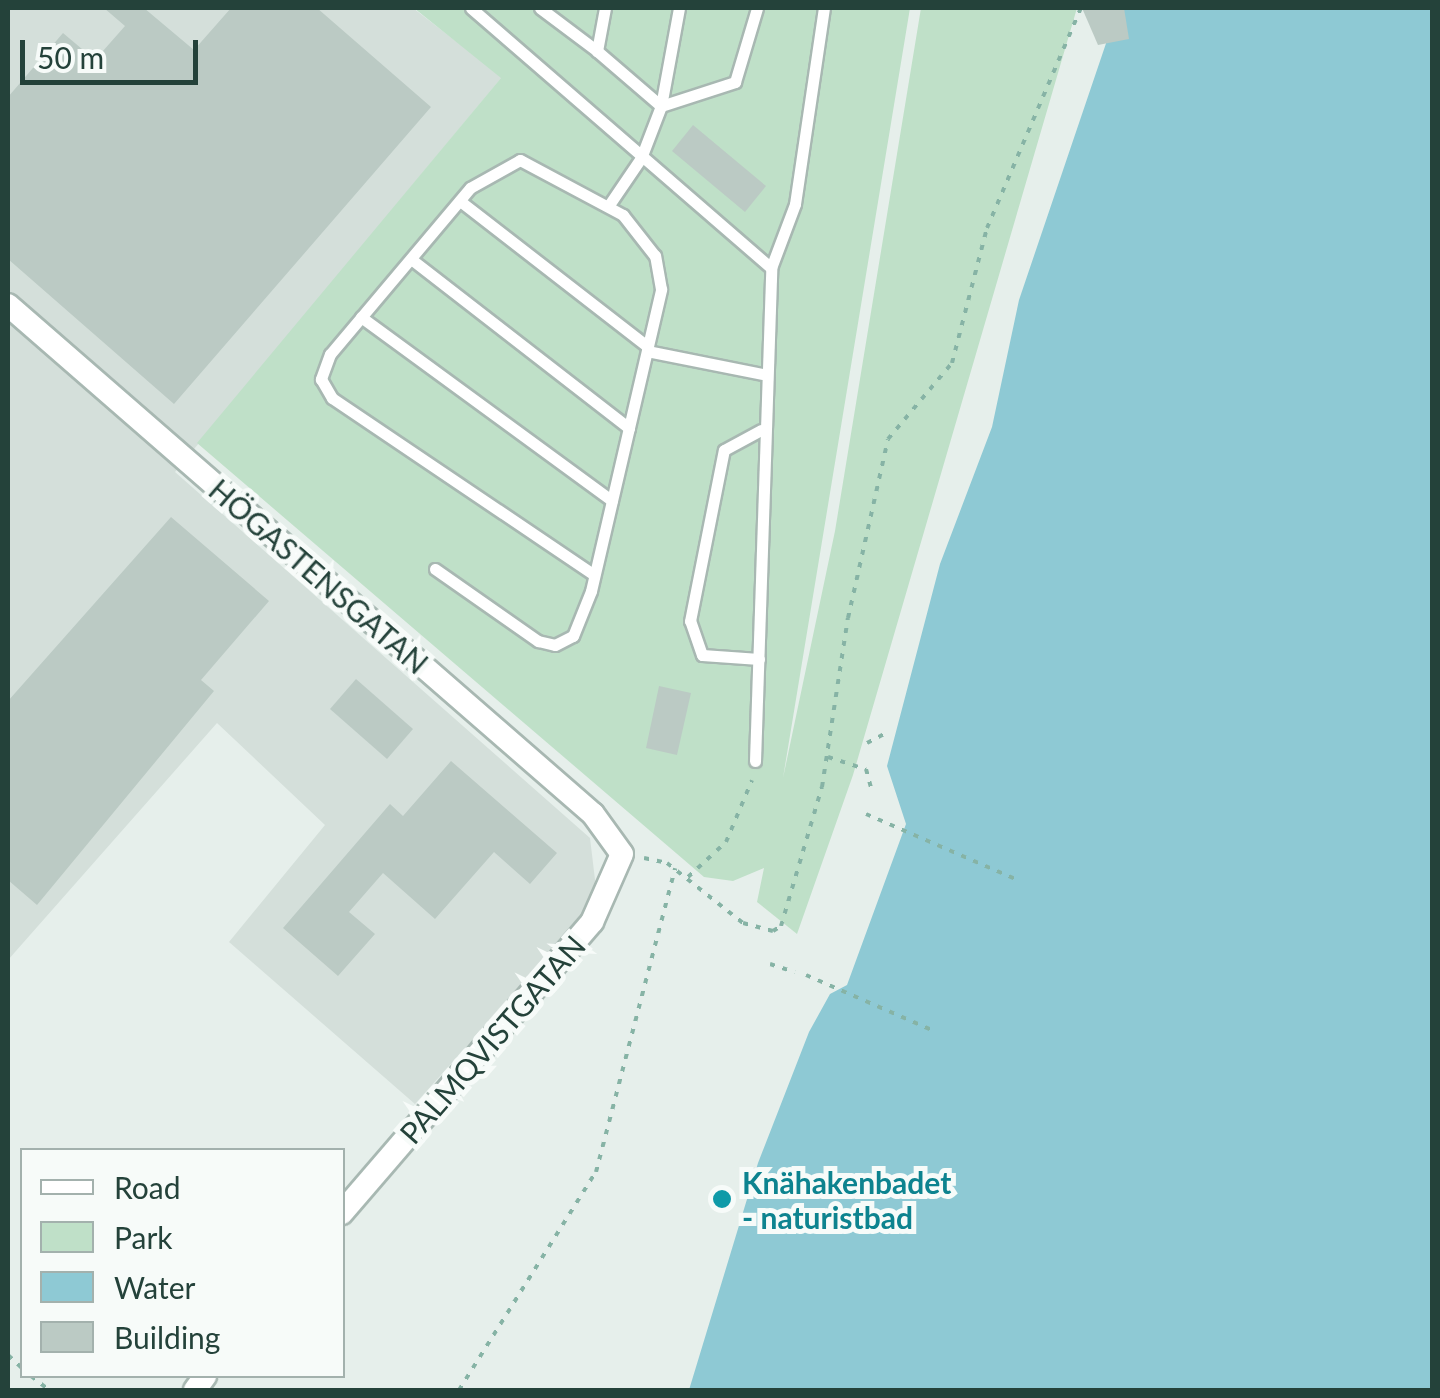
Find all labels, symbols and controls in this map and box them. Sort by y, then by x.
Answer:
scale bar [25,20,202,82]
text: 50 m [37,39,104,75]
street label: HÖGASTENSGATAN [202,471,436,681]
street label: PALMQVISTGATAN [392,928,592,1150]
legend [20,1148,345,1378]
place label: Knähakenbadet - naturistbad [742,1164,951,1234]
text: Road [114,1169,181,1205]
marker: Knähakenbadet - naturistbad [711,1188,733,1210]
text: Park [114,1219,173,1255]
text: Water [114,1269,196,1305]
text: Building [114,1319,220,1355]

